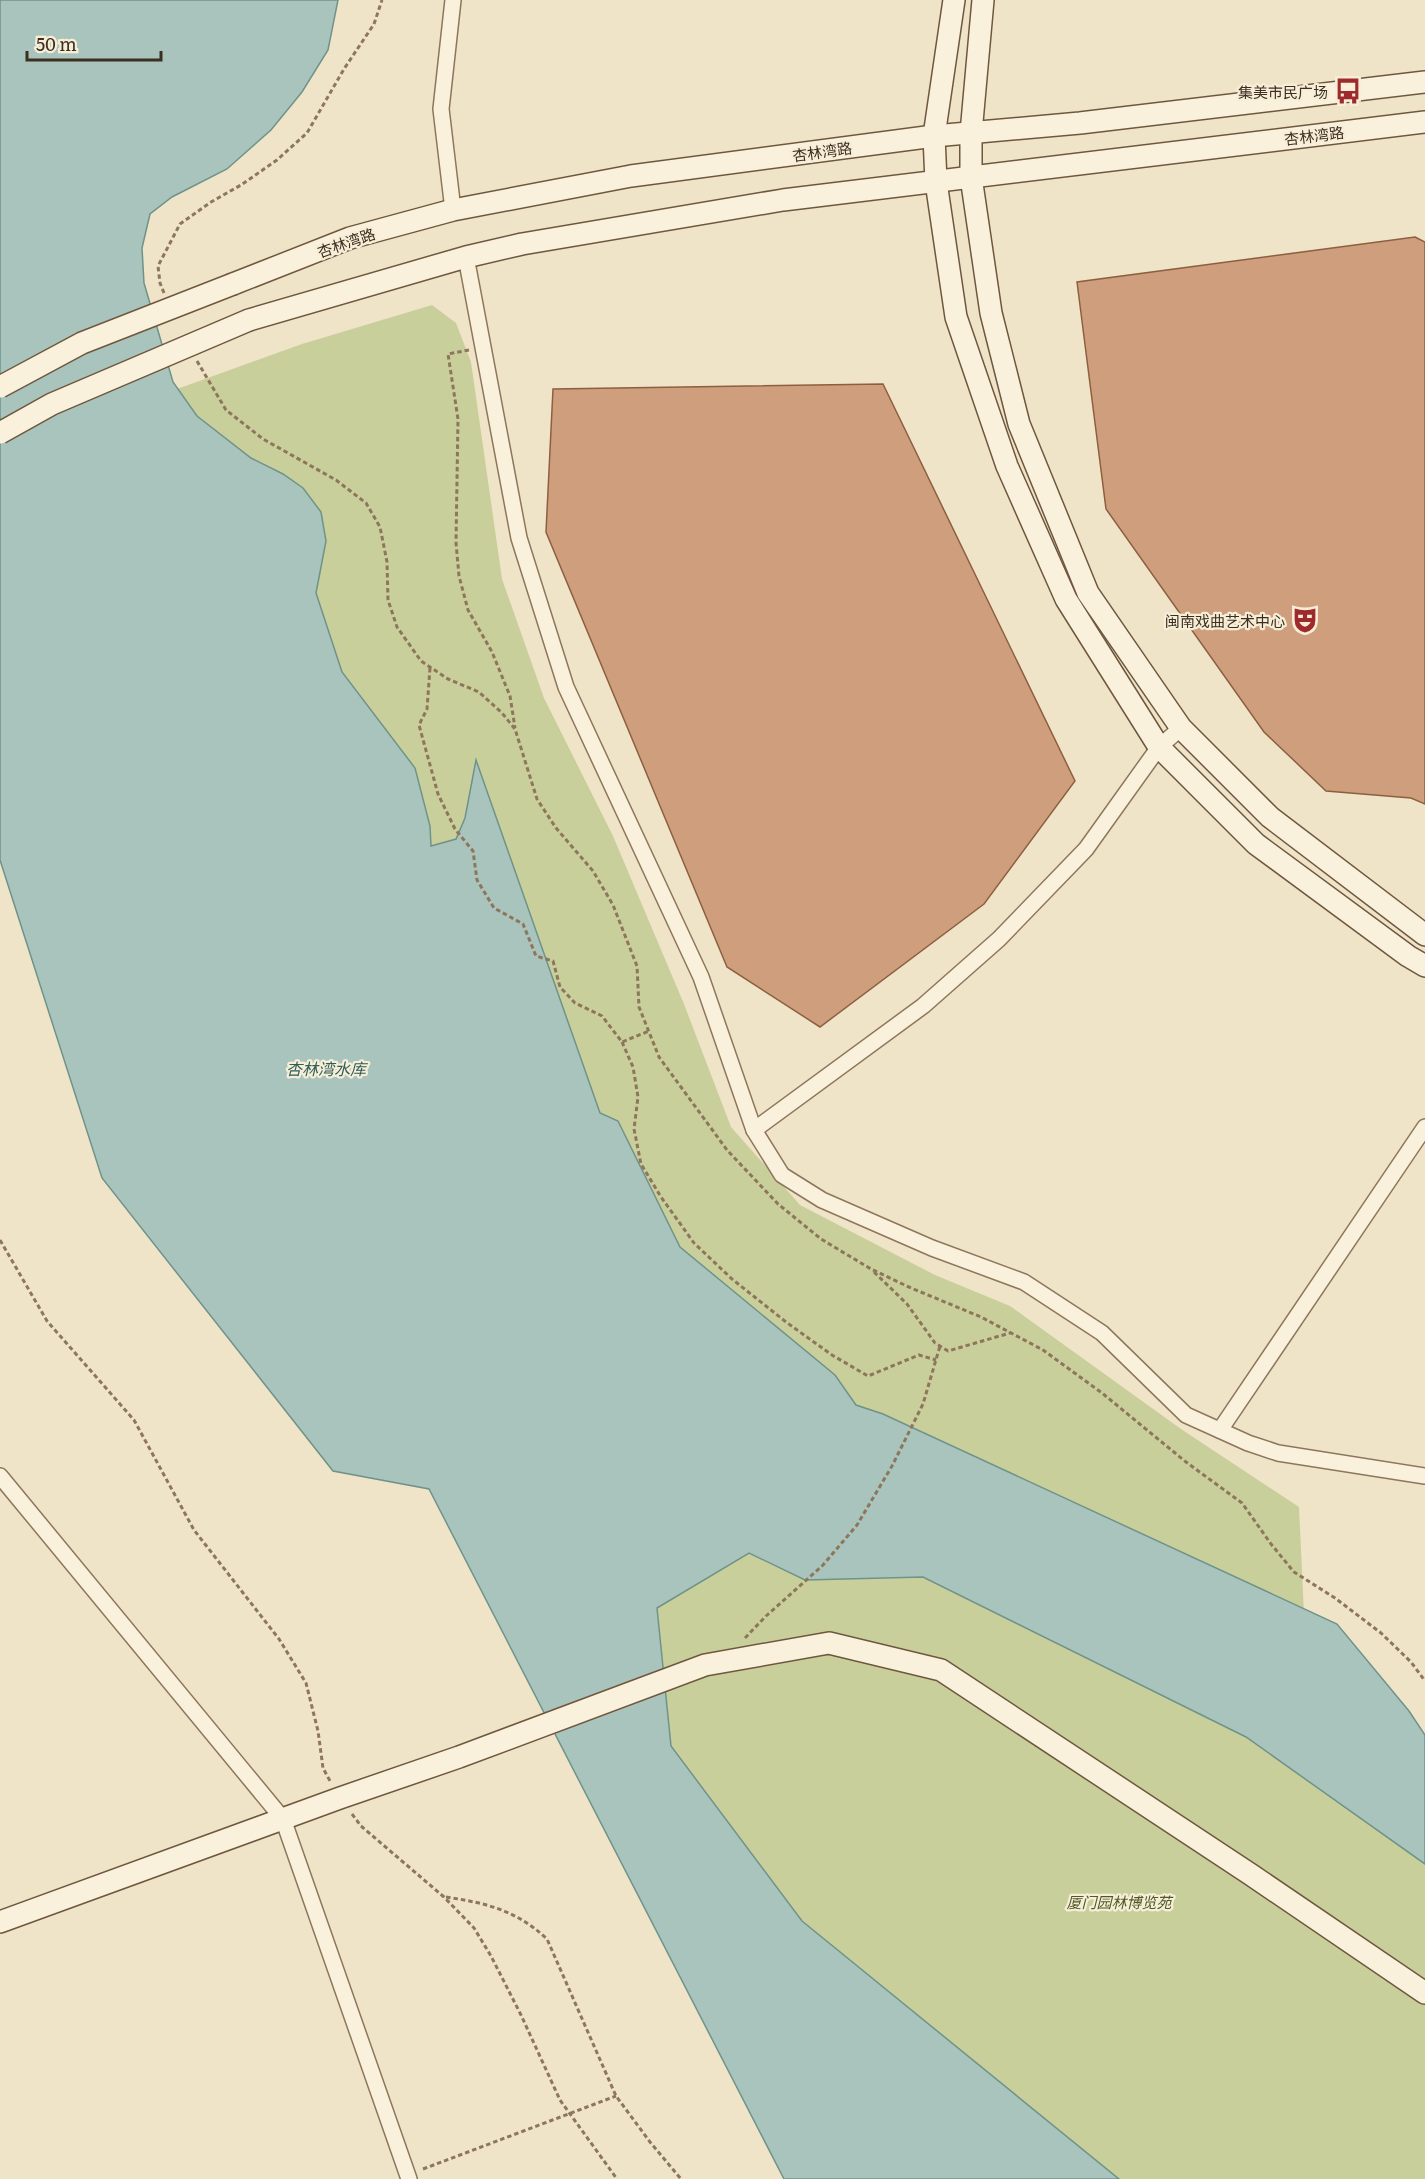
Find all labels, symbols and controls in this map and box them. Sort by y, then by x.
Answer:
scale bar [27,24,160,62]
text: 50 m [36,30,77,57]
bus stop icon: 集美市民广场 [1333,76,1363,106]
place label: 集美市民广场 [1238,80,1328,103]
street label: 杏林湾路 [1283,120,1345,150]
street label: 杏林湾路 [791,135,853,167]
street label: 杏林湾路 [314,221,378,263]
theatre icon: 闽南戏曲艺术中心 [1290,605,1320,635]
place label: 闽南戏曲艺术中心 [1165,609,1285,632]
water label: 杏林湾水库 [286,1056,369,1080]
park label: 厦门园林博览苑 [1066,1890,1173,1913]

